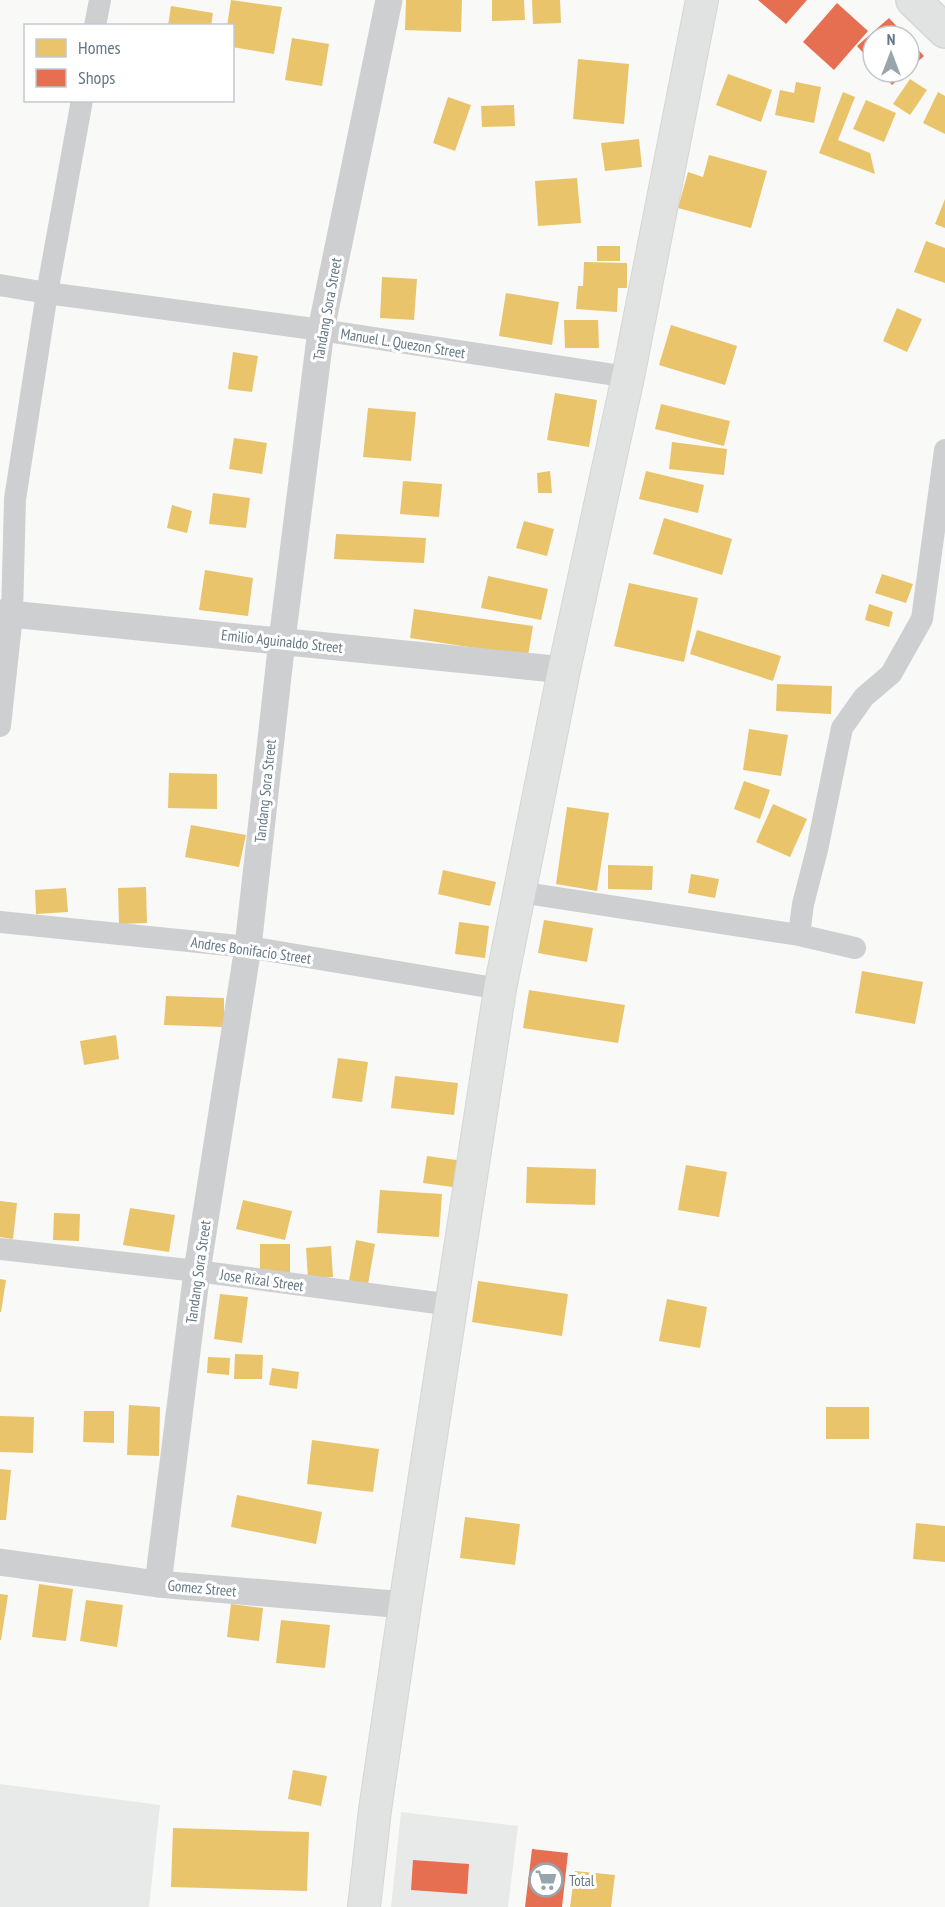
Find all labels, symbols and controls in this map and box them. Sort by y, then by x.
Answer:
legend [24,24,234,102]
north arrow [861,24,921,84]
text: N [887,29,895,49]
text: Homes [78,36,121,59]
text: Shops [78,66,115,89]
street label: Tandang Sora Street [309,256,345,362]
street label: Manuel L. Quezon Street [339,324,467,362]
street label: Emilio Aguinaldo Street [220,625,344,657]
street label: Tandang Sora Street [250,738,280,844]
street label: Andres Bonifacio Street [190,932,312,968]
street label: Tandang Sora Street [181,1219,215,1325]
street label: Jose Rizal Street [218,1265,305,1295]
street label: Gomez Street [167,1576,237,1600]
supermarket icon: Total [528,1862,564,1898]
place label: Total [569,1871,595,1890]

